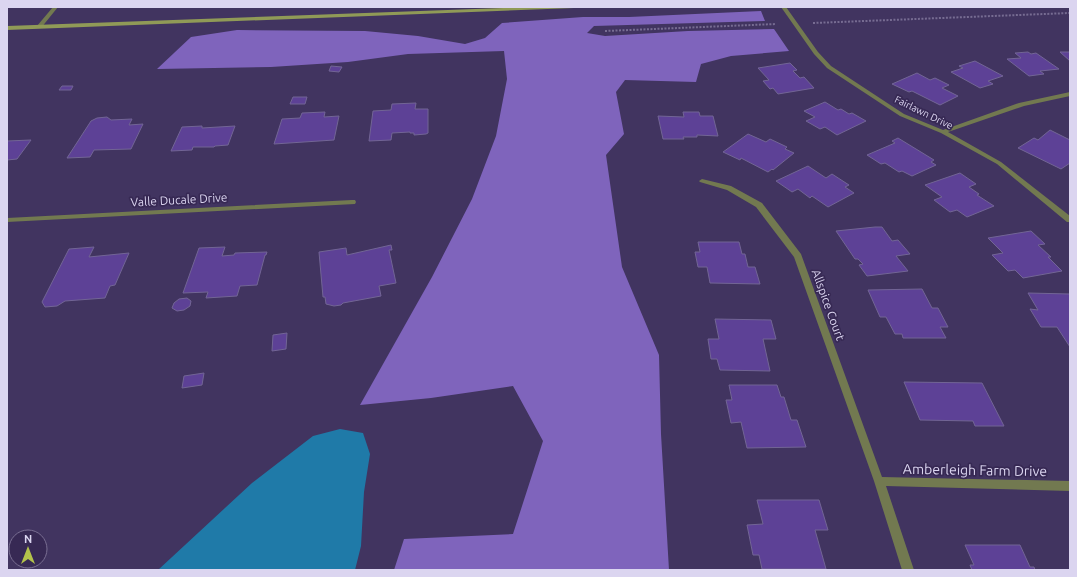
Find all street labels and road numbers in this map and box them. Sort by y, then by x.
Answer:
street label: Fairlawn Drive [893,94,955,131]
street label: Valle Ducale Drive [130,190,228,209]
street label: Allspice Court [810,268,847,342]
street label: Amberleigh Farm Drive [903,461,1047,479]

